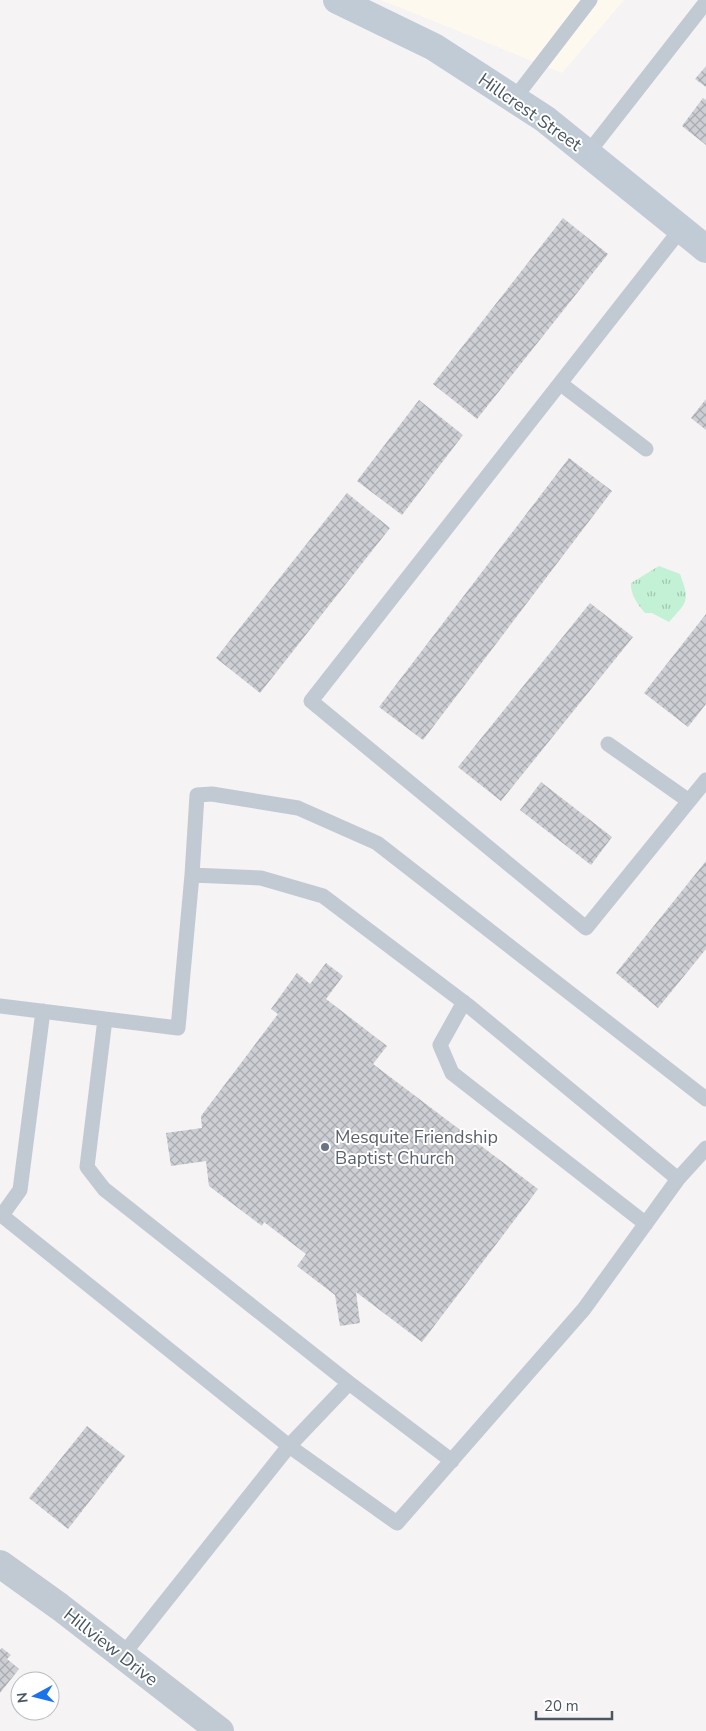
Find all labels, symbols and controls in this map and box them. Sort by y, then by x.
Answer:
street label: Hillcrest Street [473,67,587,157]
place label: Mesquite Friendship Baptist Church [335,1125,498,1170]
marker: Mesquite Friendship Baptist Church [319,1141,331,1153]
street label: Hillview Drive [59,1603,163,1691]
north arrow [10,1671,60,1721]
scale bar [536,1688,612,1720]
text: N [13,1691,33,1704]
text: 20 m [544,1696,579,1716]

